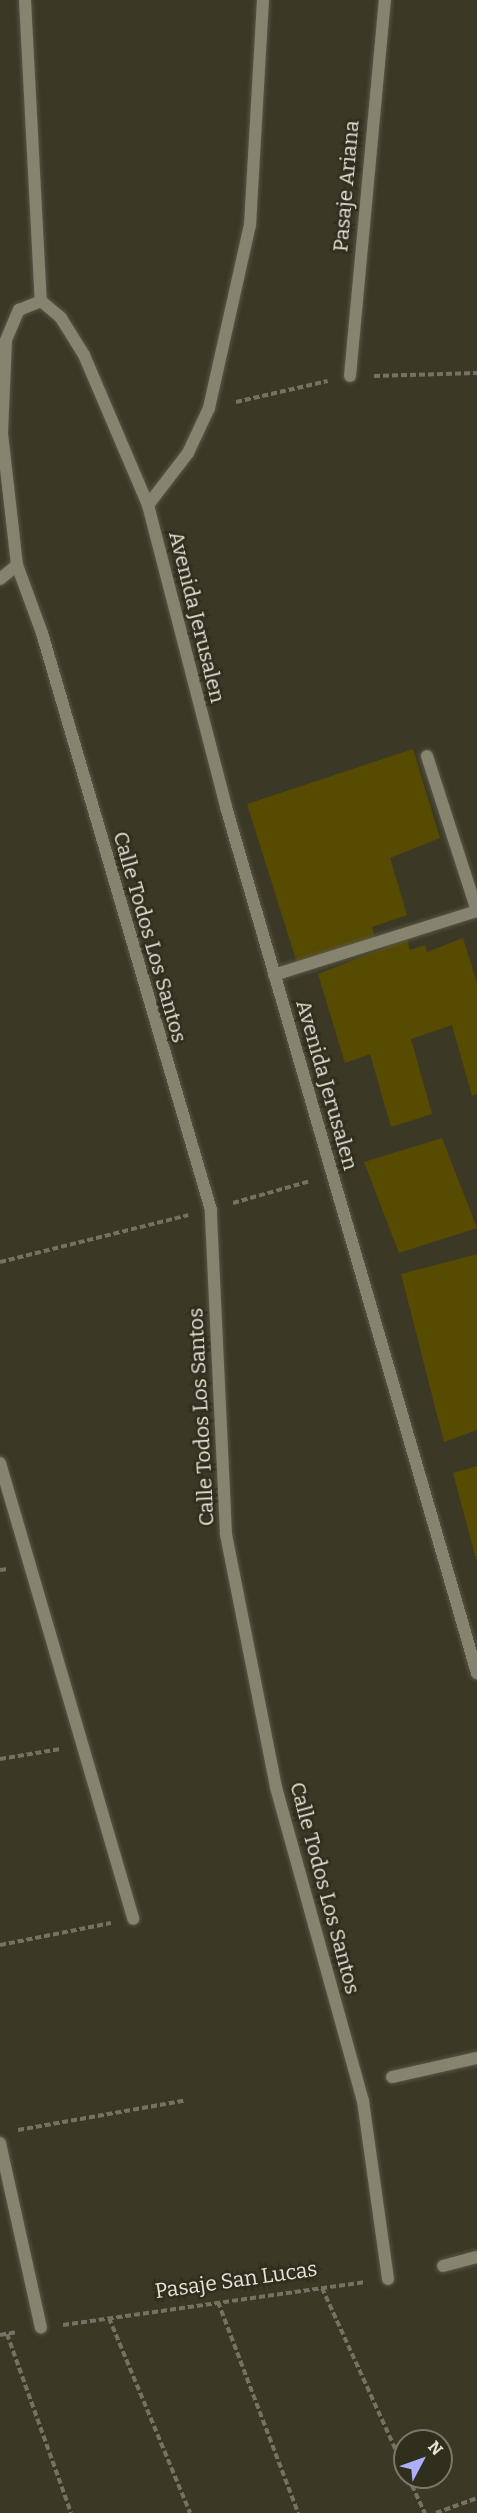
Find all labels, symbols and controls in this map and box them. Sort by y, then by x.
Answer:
street label: Pasaje Ariana [328,119,364,253]
street label: Avenida Jerusalen [163,528,231,706]
street label: Calle Todos Los Santos [108,829,192,1045]
street label: Avenida Jerusalen [291,997,363,1173]
street label: Calle Todos Los Santos [183,1307,219,1527]
street label: Calle Todos Los Santos [285,1779,365,1997]
street label: Pasaje San Lucas [153,2256,319,2304]
north arrow [393,2429,453,2489]
text: N [424,2437,447,2459]

